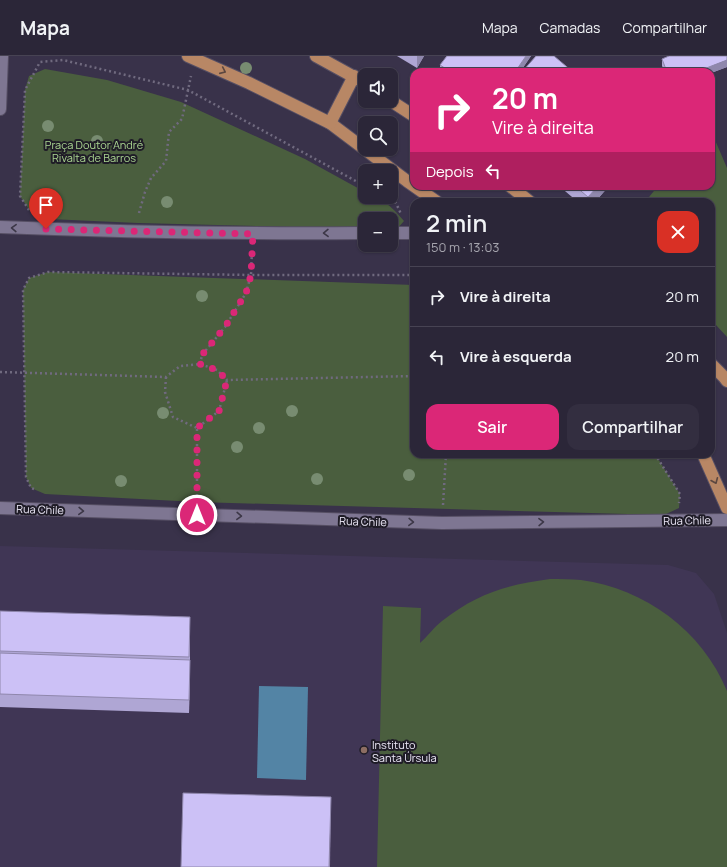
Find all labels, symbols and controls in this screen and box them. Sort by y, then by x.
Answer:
text: Mapa [20,15,70,41]
text: Mapa [482,18,518,37]
text: Camadas [540,18,600,37]
text: Compartilhar [622,18,707,37]
one-way arrow [220,67,227,75]
map controls [358,68,398,252]
button: sound [358,68,398,108]
text: 20 m [492,79,558,117]
icon: right [426,84,478,136]
text: Vire à direita [492,115,594,139]
button: search [358,116,398,156]
park label: Praça Doutor André Rivalta de Barros [45,137,144,165]
icon: left [482,160,504,182]
text: Depois [426,161,474,182]
button: + [358,164,398,204]
pin [29,188,63,229]
icon: arrive [35,194,57,216]
text: 2 min [426,206,487,239]
button: close [657,211,699,253]
button: − [358,212,398,252]
one-way arrow [11,224,17,232]
one-way arrow [323,229,329,237]
text: 150 m · 13:03 [426,238,500,256]
icon: right [426,286,448,308]
text: Vire à direita [460,286,551,307]
text: 20 m [666,286,699,307]
icon: left [426,346,448,368]
text: Vire à esquerda [460,346,572,367]
text: 20 m [666,346,699,367]
button: Sair [426,404,559,450]
button: Compartilhar [567,404,699,450]
one-way arrow [711,477,719,484]
position arrow [176,494,218,536]
street label: Rua Chile [16,501,65,517]
one-way arrow [78,507,84,515]
one-way arrow [236,512,242,521]
street label: Rua Chile [663,512,712,528]
street label: Rua Chile [339,513,388,529]
one-way arrow [408,518,414,527]
one-way arrow [538,518,544,526]
place label: Instituto Santa Úrsula [372,737,437,765]
marker: Instituto Santa Úrsula [359,745,369,755]

